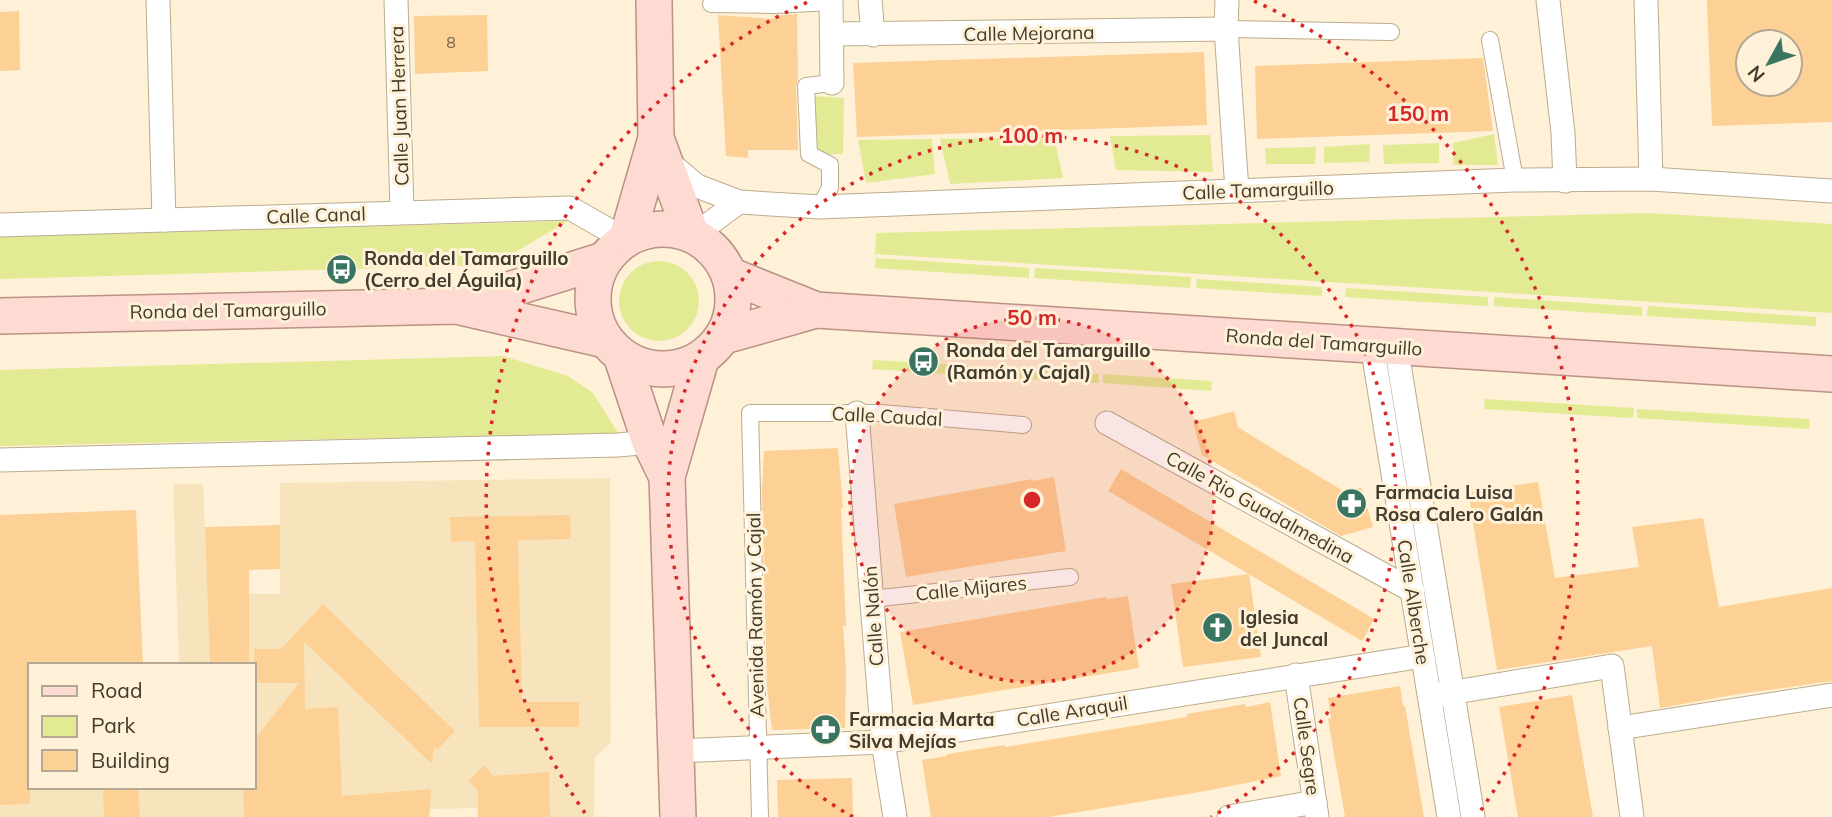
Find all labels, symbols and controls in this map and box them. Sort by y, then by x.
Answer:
street label: Calle Mejorana [963,20,1095,46]
street label: Calle Juan Herrera [384,26,414,186]
north arrow [1734,28,1804,98]
house number: 8 [446,32,456,52]
text: N [1742,61,1770,87]
text: 150 m [1387,100,1449,126]
text: 100 m [1001,122,1063,148]
street label: Calle Tamarguillo [1182,175,1334,205]
street label: Calle Canal [266,201,366,229]
place label: Ronda del Tamarguillo (Cerro del Águila) [364,246,568,292]
bus stop icon: Ronda del Tamarguillo (Cerro del Águila) [324,252,358,286]
street label: Ronda del Tamarguillo [129,296,327,324]
text: 50 m [1007,304,1057,330]
street label: Ronda del Tamarguillo [1225,323,1423,361]
place label: Ronda del Tamarguillo (Ramón y Cajal) [946,338,1150,384]
bus stop icon: Ronda del Tamarguillo (Ramón y Cajal) [906,344,940,378]
street label: Calle Caudal [831,401,943,431]
street label: Calle Rio Guadalmedina [1162,445,1358,569]
place label: Farmacia Luisa Rosa Calero Galán [1375,480,1543,526]
pharmacy icon: Farmacia Luisa Rosa Calero Galán [1335,486,1369,520]
centre of rings [1020,488,1044,512]
street label: Avenida Ramón y Cajal [741,512,769,718]
street label: Calle Alberche [1392,538,1436,666]
street label: Calle Nalón [858,565,888,667]
street label: Calle Mijares [914,570,1028,606]
place label: Iglesia del Juncal [1240,605,1328,651]
church icon: Iglesia del Juncal [1200,611,1234,645]
legend [28,663,256,789]
text: Road [91,677,142,703]
street label: Calle Araquil [1015,690,1129,732]
street label: Calle Segre [1288,695,1326,797]
place label: Farmacia Marta Silva Mejías [849,707,994,753]
text: Park [91,712,135,738]
pharmacy icon: Farmacia Marta Silva Mejías [809,713,843,747]
text: Building [91,747,170,773]

